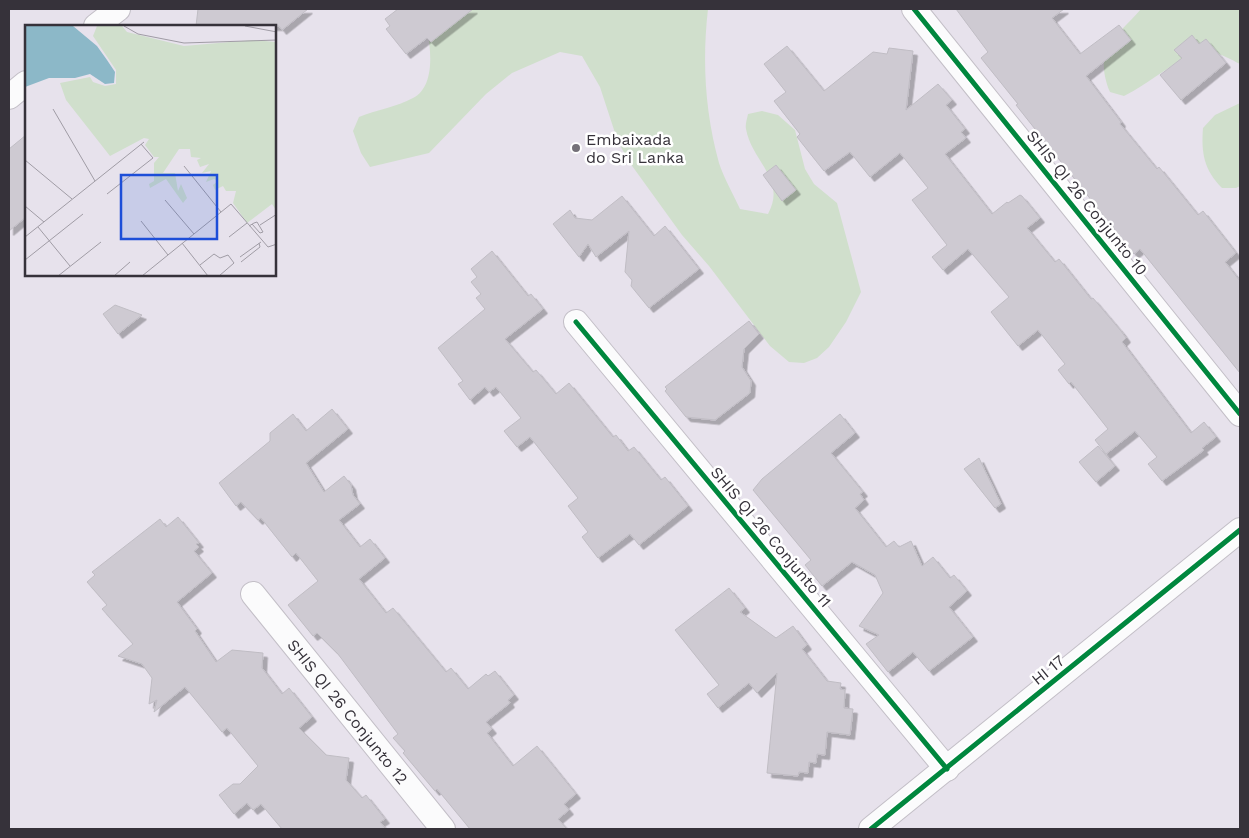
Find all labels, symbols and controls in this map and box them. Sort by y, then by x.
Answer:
inset map [25,25,276,276]
street label: SHIS QI 26 Conjunto 10 [1023,127,1151,279]
place label: Embaixada do Sri Lanka [586,130,684,167]
marker: Embaixada do Sri Lanka [570,142,582,154]
street label: SHIS QI 26 Conjunto 11 [707,463,835,611]
street label: SHIS QI 26 Conjunto 12 [284,635,412,788]
street label: HI 17 [1028,651,1068,689]

